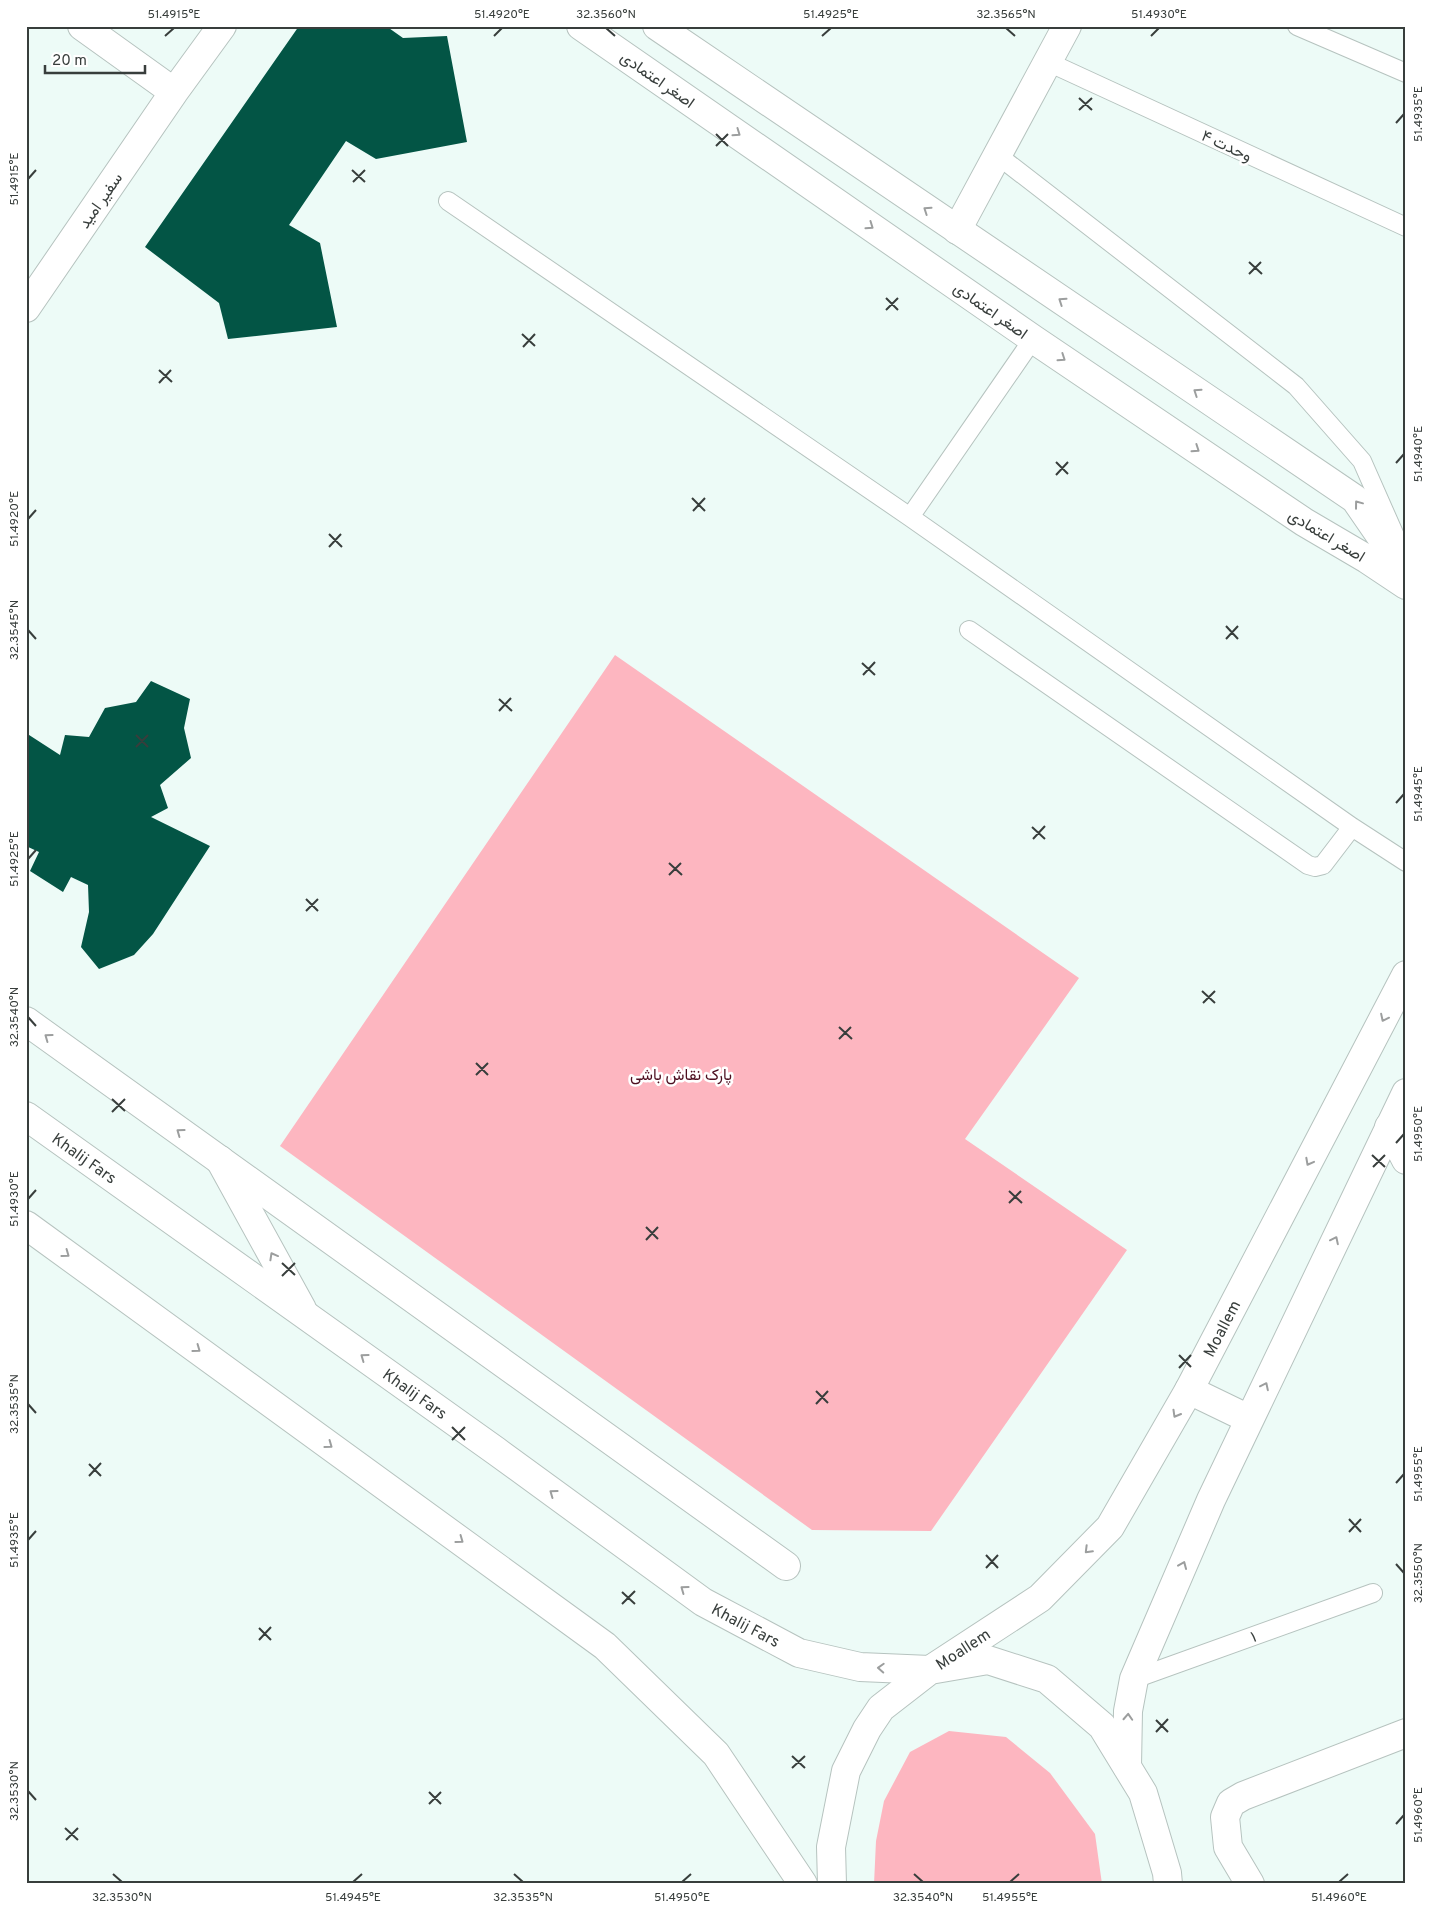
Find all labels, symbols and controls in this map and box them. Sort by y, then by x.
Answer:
text: 51.4915°E [147,7,201,23]
text: 51.4920°E [474,7,530,23]
text: 32.3560°N [576,7,636,23]
text: 51.4925°E [803,7,859,23]
text: 32.3565°N [976,7,1036,23]
text: 51.4930°E [1131,7,1187,23]
scale bar [45,42,145,74]
street label: اصغر اعتمادی [616,48,698,114]
text: 20 m [52,52,87,71]
text: 51.4935°E [1411,86,1427,142]
one-way arrow [731,127,741,136]
street label: وحدت ۴ [1198,127,1255,167]
text: 51.4915°E [7,152,23,206]
street label: سفیر امید [75,169,128,233]
one-way arrow [924,207,933,216]
one-way arrow [865,220,874,229]
street label: اصغر اعتمادی [949,279,1031,345]
one-way arrow [1058,298,1068,307]
one-way arrow [1056,352,1065,361]
one-way arrow [1193,388,1202,398]
text: 51.4940°E [1411,426,1427,482]
one-way arrow [1191,443,1200,452]
text: 51.4920°E [7,491,23,547]
one-way arrow [1356,501,1364,510]
street label: اصغر اعتمادی [1284,506,1368,568]
text: 32.3545°N [7,600,23,660]
text: 51.4945°E [1411,766,1427,822]
text: 51.4925°E [7,831,23,887]
text: 32.3540°N [7,987,23,1047]
one-way arrow [1380,1013,1390,1022]
one-way arrow [44,1034,54,1043]
park label: پارک نقاش باشی [630,1066,732,1086]
text: 51.4950°E [1411,1106,1427,1162]
one-way arrow [176,1129,186,1138]
street label: Khalij Fars [47,1130,120,1189]
one-way arrow [1305,1157,1315,1166]
text: 51.4930°E [7,1171,23,1227]
one-way arrow [1329,1236,1339,1245]
one-way arrow [60,1248,69,1256]
one-way arrow [269,1253,279,1262]
street label: Moallem [1200,1297,1246,1361]
one-way arrow [191,1343,201,1352]
one-way arrow [360,1354,370,1363]
street label: Khalij Fars [378,1365,450,1425]
text: 32.3535°N [7,1374,23,1434]
one-way arrow [1259,1382,1269,1391]
one-way arrow [1172,1409,1182,1418]
one-way arrow [323,1439,332,1448]
text: 51.4955°E [1411,1446,1427,1502]
one-way arrow [549,1490,559,1499]
text: 51.4935°E [7,1512,23,1568]
one-way arrow [454,1534,464,1543]
text: 32.3550°N [1411,1543,1427,1603]
one-way arrow [1085,1544,1094,1553]
one-way arrow [1176,1561,1187,1570]
one-way arrow [680,1586,690,1595]
street label: Khalij Fars [707,1600,783,1653]
street label: Moallem [933,1625,995,1675]
street label: ۱ [1248,1628,1259,1648]
one-way arrow [877,1662,885,1673]
one-way arrow [1123,1713,1134,1721]
text: 32.3530°N [7,1761,23,1821]
text: 51.4960°E [1411,1787,1427,1843]
text: 32.3530°N [92,1890,152,1906]
text: 51.4945°E [325,1890,381,1906]
text: 32.3535°N [493,1890,553,1906]
text: 51.4950°E [654,1890,710,1906]
text: 32.3540°N [893,1890,953,1906]
text: 51.4955°E [982,1890,1038,1906]
text: 51.4960°E [1311,1890,1367,1906]

